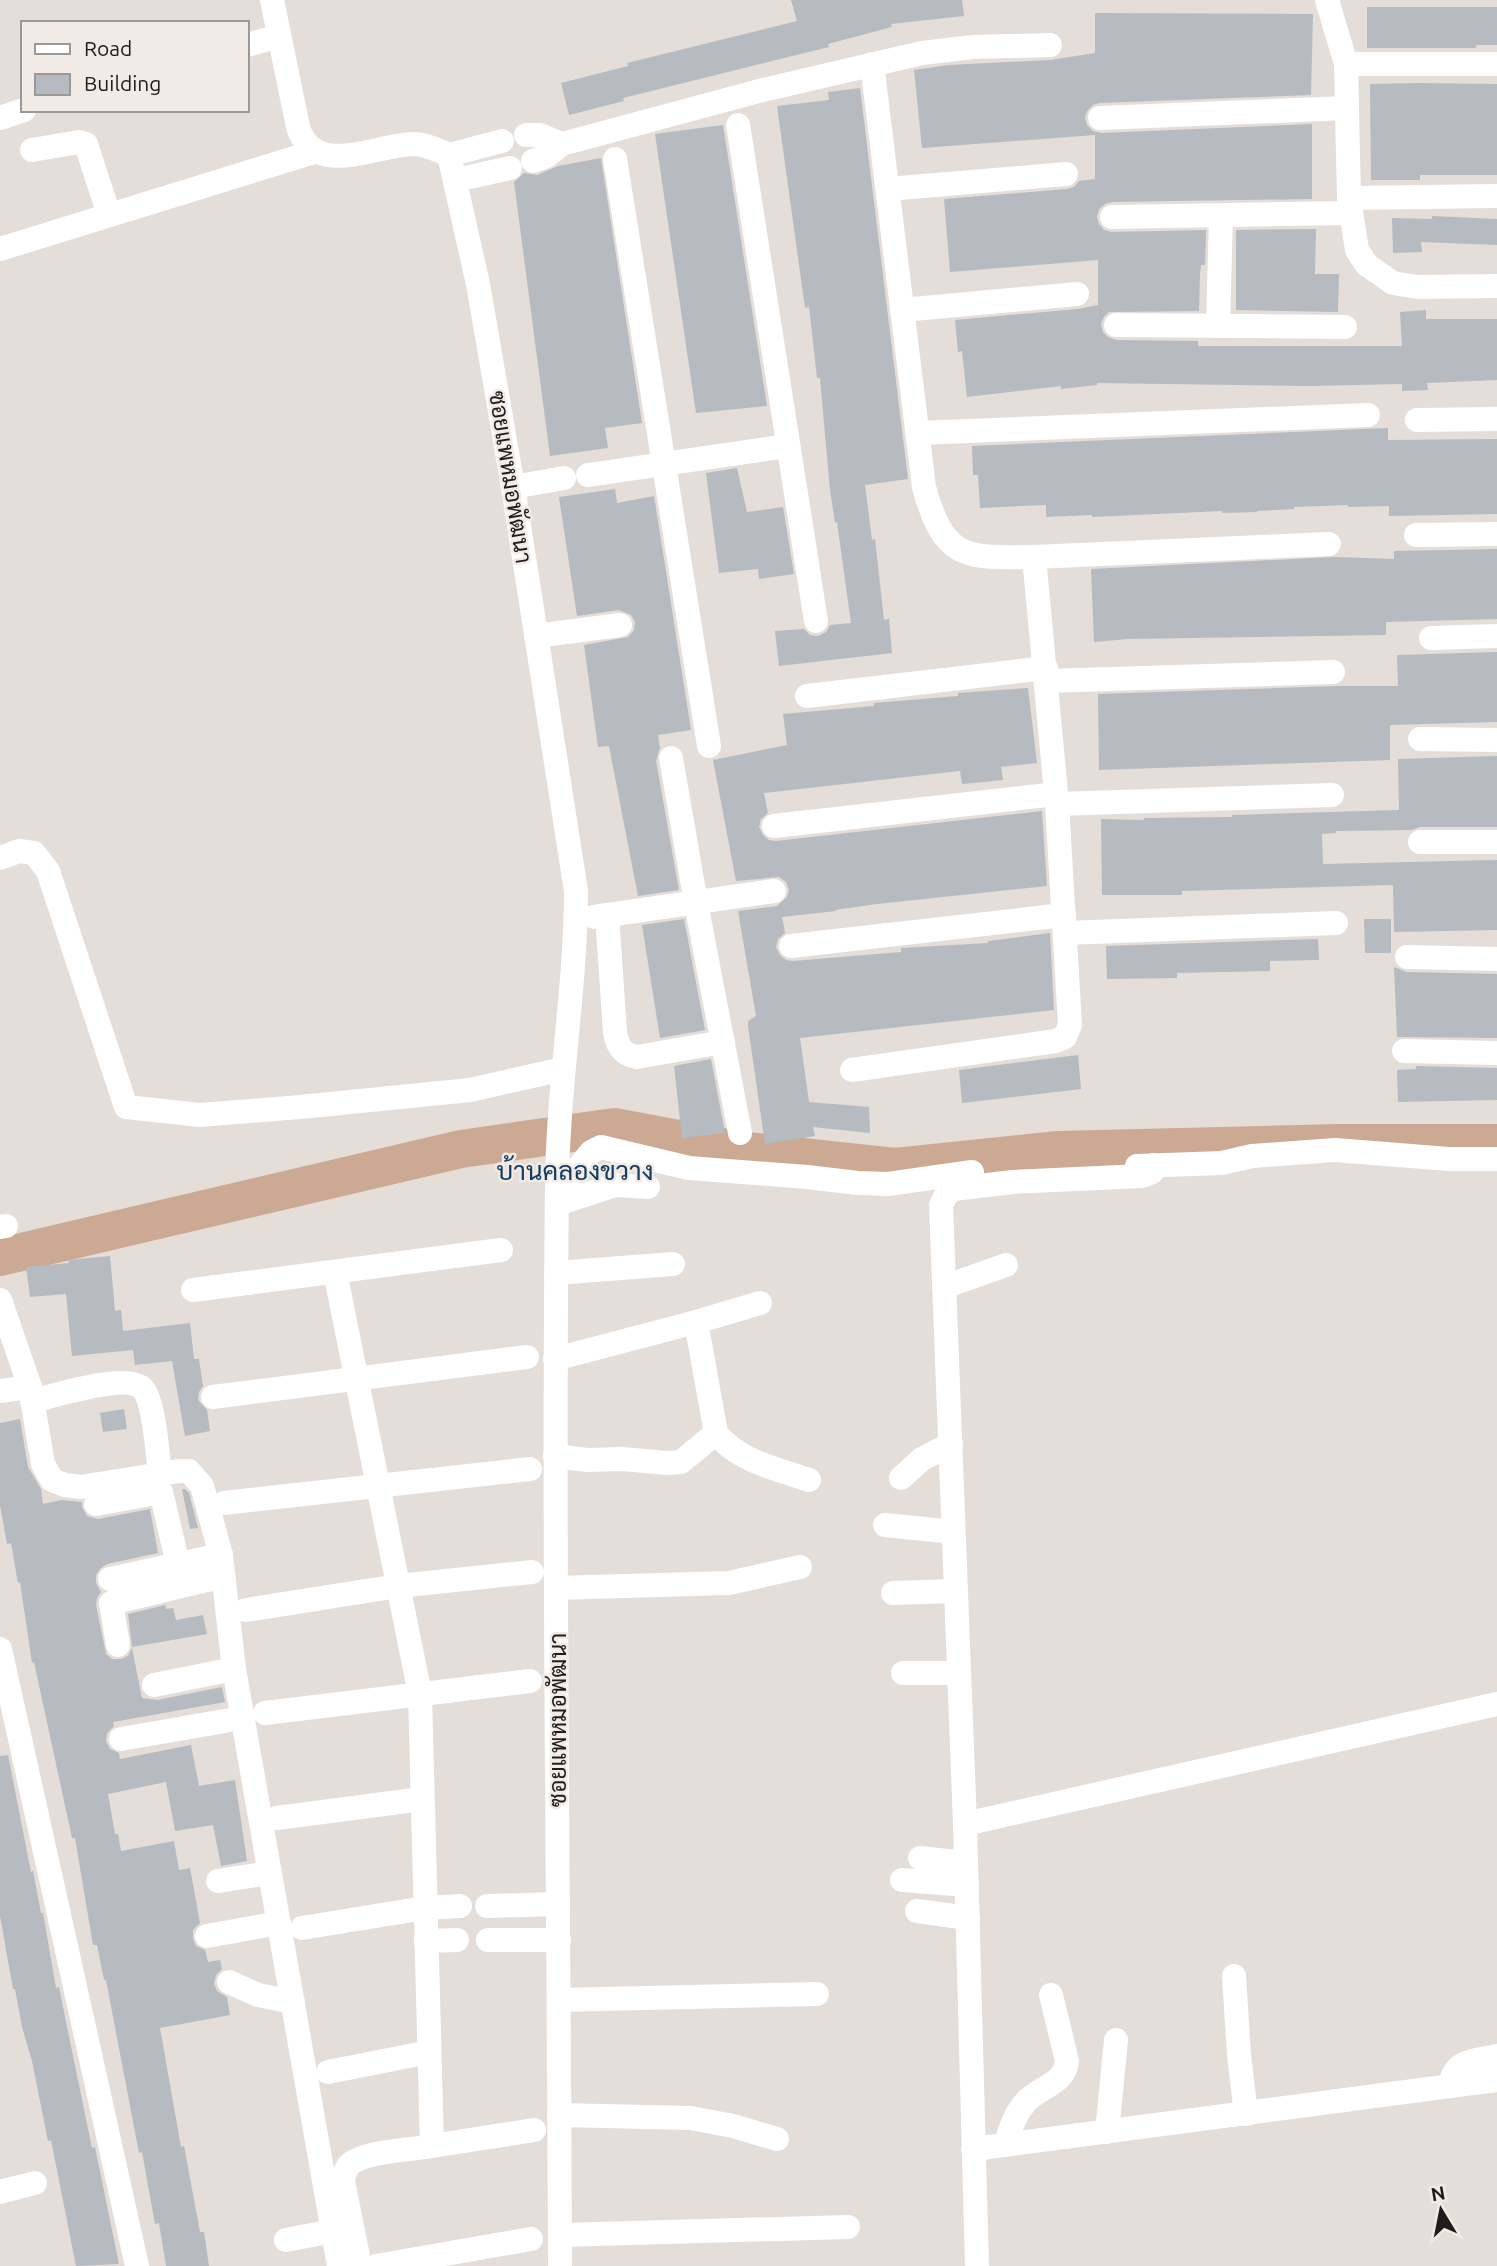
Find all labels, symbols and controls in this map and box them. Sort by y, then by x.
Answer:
legend [21,21,248,112]
text: Road [84,36,132,60]
text: Building [84,71,161,95]
street label: ซอยแพหมอพัฒนา [485,389,538,565]
district label: บ้านคลองขวาง [497,1155,653,1185]
street label: ซอยแพหมอพัฒนา [544,1633,570,1807]
north arrow [1406,2175,1476,2245]
text: N [1429,2181,1447,2205]

